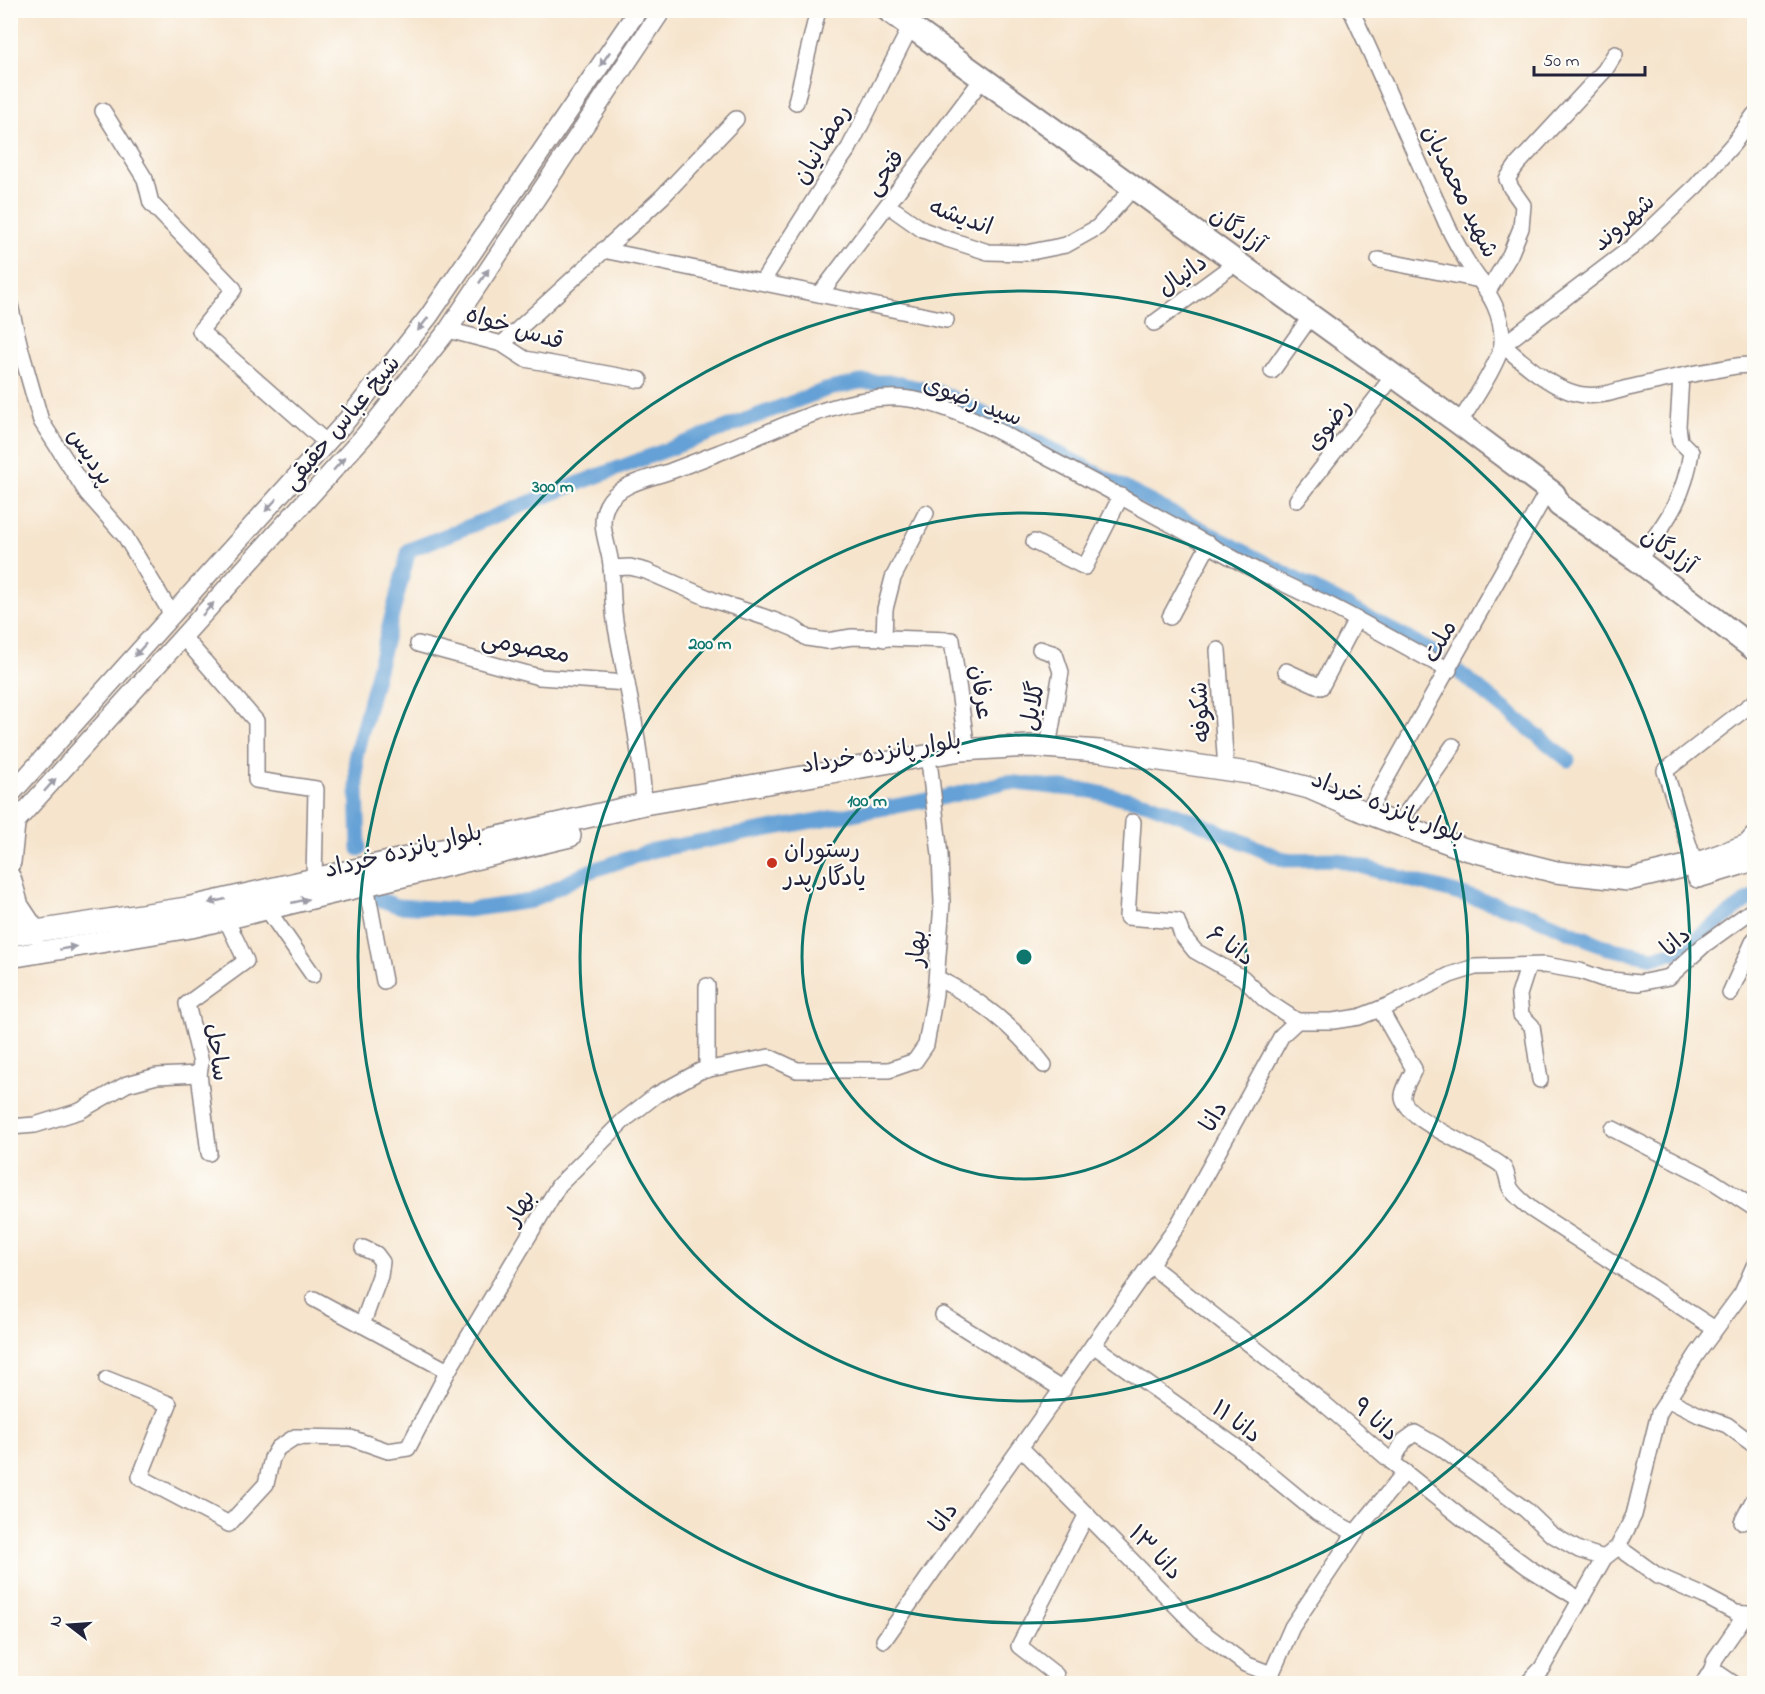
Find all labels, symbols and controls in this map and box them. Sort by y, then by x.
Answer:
scale bar [1534,39,1645,77]
text: 50 m [1543,49,1580,75]
one-way arrow [600,51,611,67]
street label: رمضانیان [785,98,861,192]
street label: شهید محمدیان [1411,119,1506,265]
street label: فتحی [857,143,915,204]
street label: شهروند [1585,187,1664,261]
street label: اندیشه [923,191,997,246]
street label: آزادگان [1201,199,1272,264]
street label: دانیال [1151,247,1216,307]
one-way arrow [478,269,490,285]
street label: قدس خواه [461,298,567,361]
one-way arrow [418,316,430,331]
street label: شیخ عباس حقیقی [276,348,410,499]
street label: سید رضوی [917,367,1027,437]
street label: رضوی [1298,392,1362,459]
street label: پردیس [57,421,121,493]
one-way arrow [332,457,345,472]
text: 300 m [531,475,574,501]
one-way arrow [265,497,278,512]
street label: آزادگان [1632,520,1703,585]
one-way arrow [201,601,215,616]
street label: ملت [1415,614,1467,670]
street label: معصومی [478,623,573,674]
text: 200 m [688,632,732,658]
one-way arrow [134,642,147,657]
street label: عرفان [958,663,1001,722]
street label: گلایل [1013,679,1056,734]
street label: شکوفه [1183,680,1222,743]
street label: بلوار پانزده خرداد [799,725,964,784]
street label: بلوار پانزده خرداد [1305,763,1469,854]
one-way arrow [43,777,57,792]
text: 100 m [847,789,887,815]
street label: بلوار پانزده خرداد [321,816,486,889]
place label: رستوران یادگار پدر [782,834,866,897]
marker: رستوران یادگار پدر [765,856,779,870]
one-way arrow [291,895,310,905]
one-way arrow [207,897,226,907]
street label: دانا ۶ [1198,918,1261,976]
street label: دانا [1653,919,1700,966]
street label: بهار [900,929,937,970]
one-way arrow [59,943,78,952]
centre of rings [1014,947,1034,967]
street label: ساحل [194,1021,237,1084]
street label: دانا [1192,1095,1238,1139]
street label: بهار [496,1184,546,1235]
street label: دانا ۹ [1343,1391,1406,1451]
street label: دانا ۱۱ [1203,1393,1268,1453]
street label: دانا [922,1496,968,1541]
street label: دانا ۱۳ [1119,1518,1190,1589]
north arrow [39,1595,99,1655]
text: N [44,1612,70,1630]

